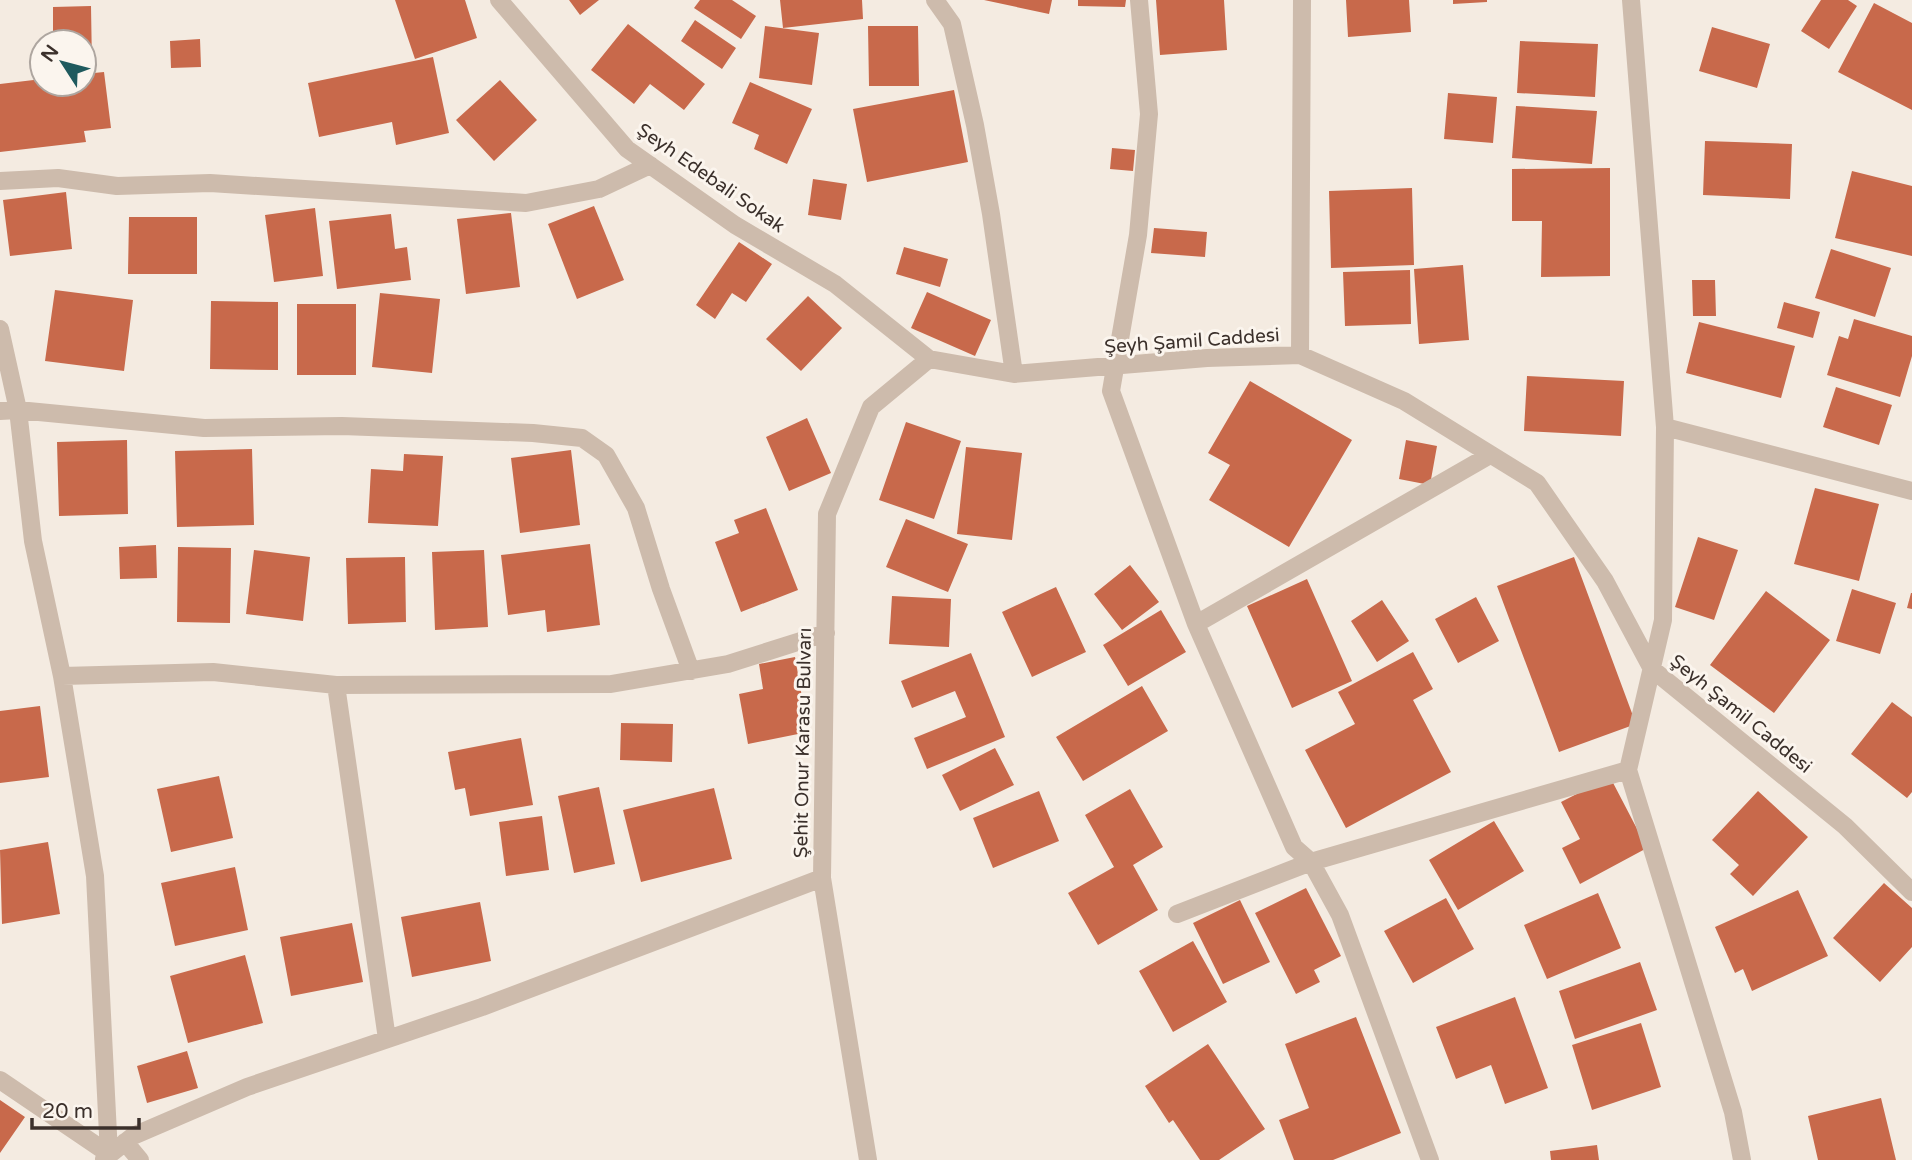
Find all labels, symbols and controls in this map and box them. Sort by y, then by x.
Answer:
north arrow [28,28,98,98]
text: N [37,41,63,66]
street label: Şeyh Edebali Sokak [633,119,789,237]
street label: Şeyh Şamil Caddesi [1104,324,1280,358]
street label: Şehit Onur Karasu Bulvarı [790,628,816,858]
street label: Şeyh Şamil Caddesi [1666,650,1816,778]
scale bar [32,1086,138,1130]
text: 20 m [42,1099,93,1124]

